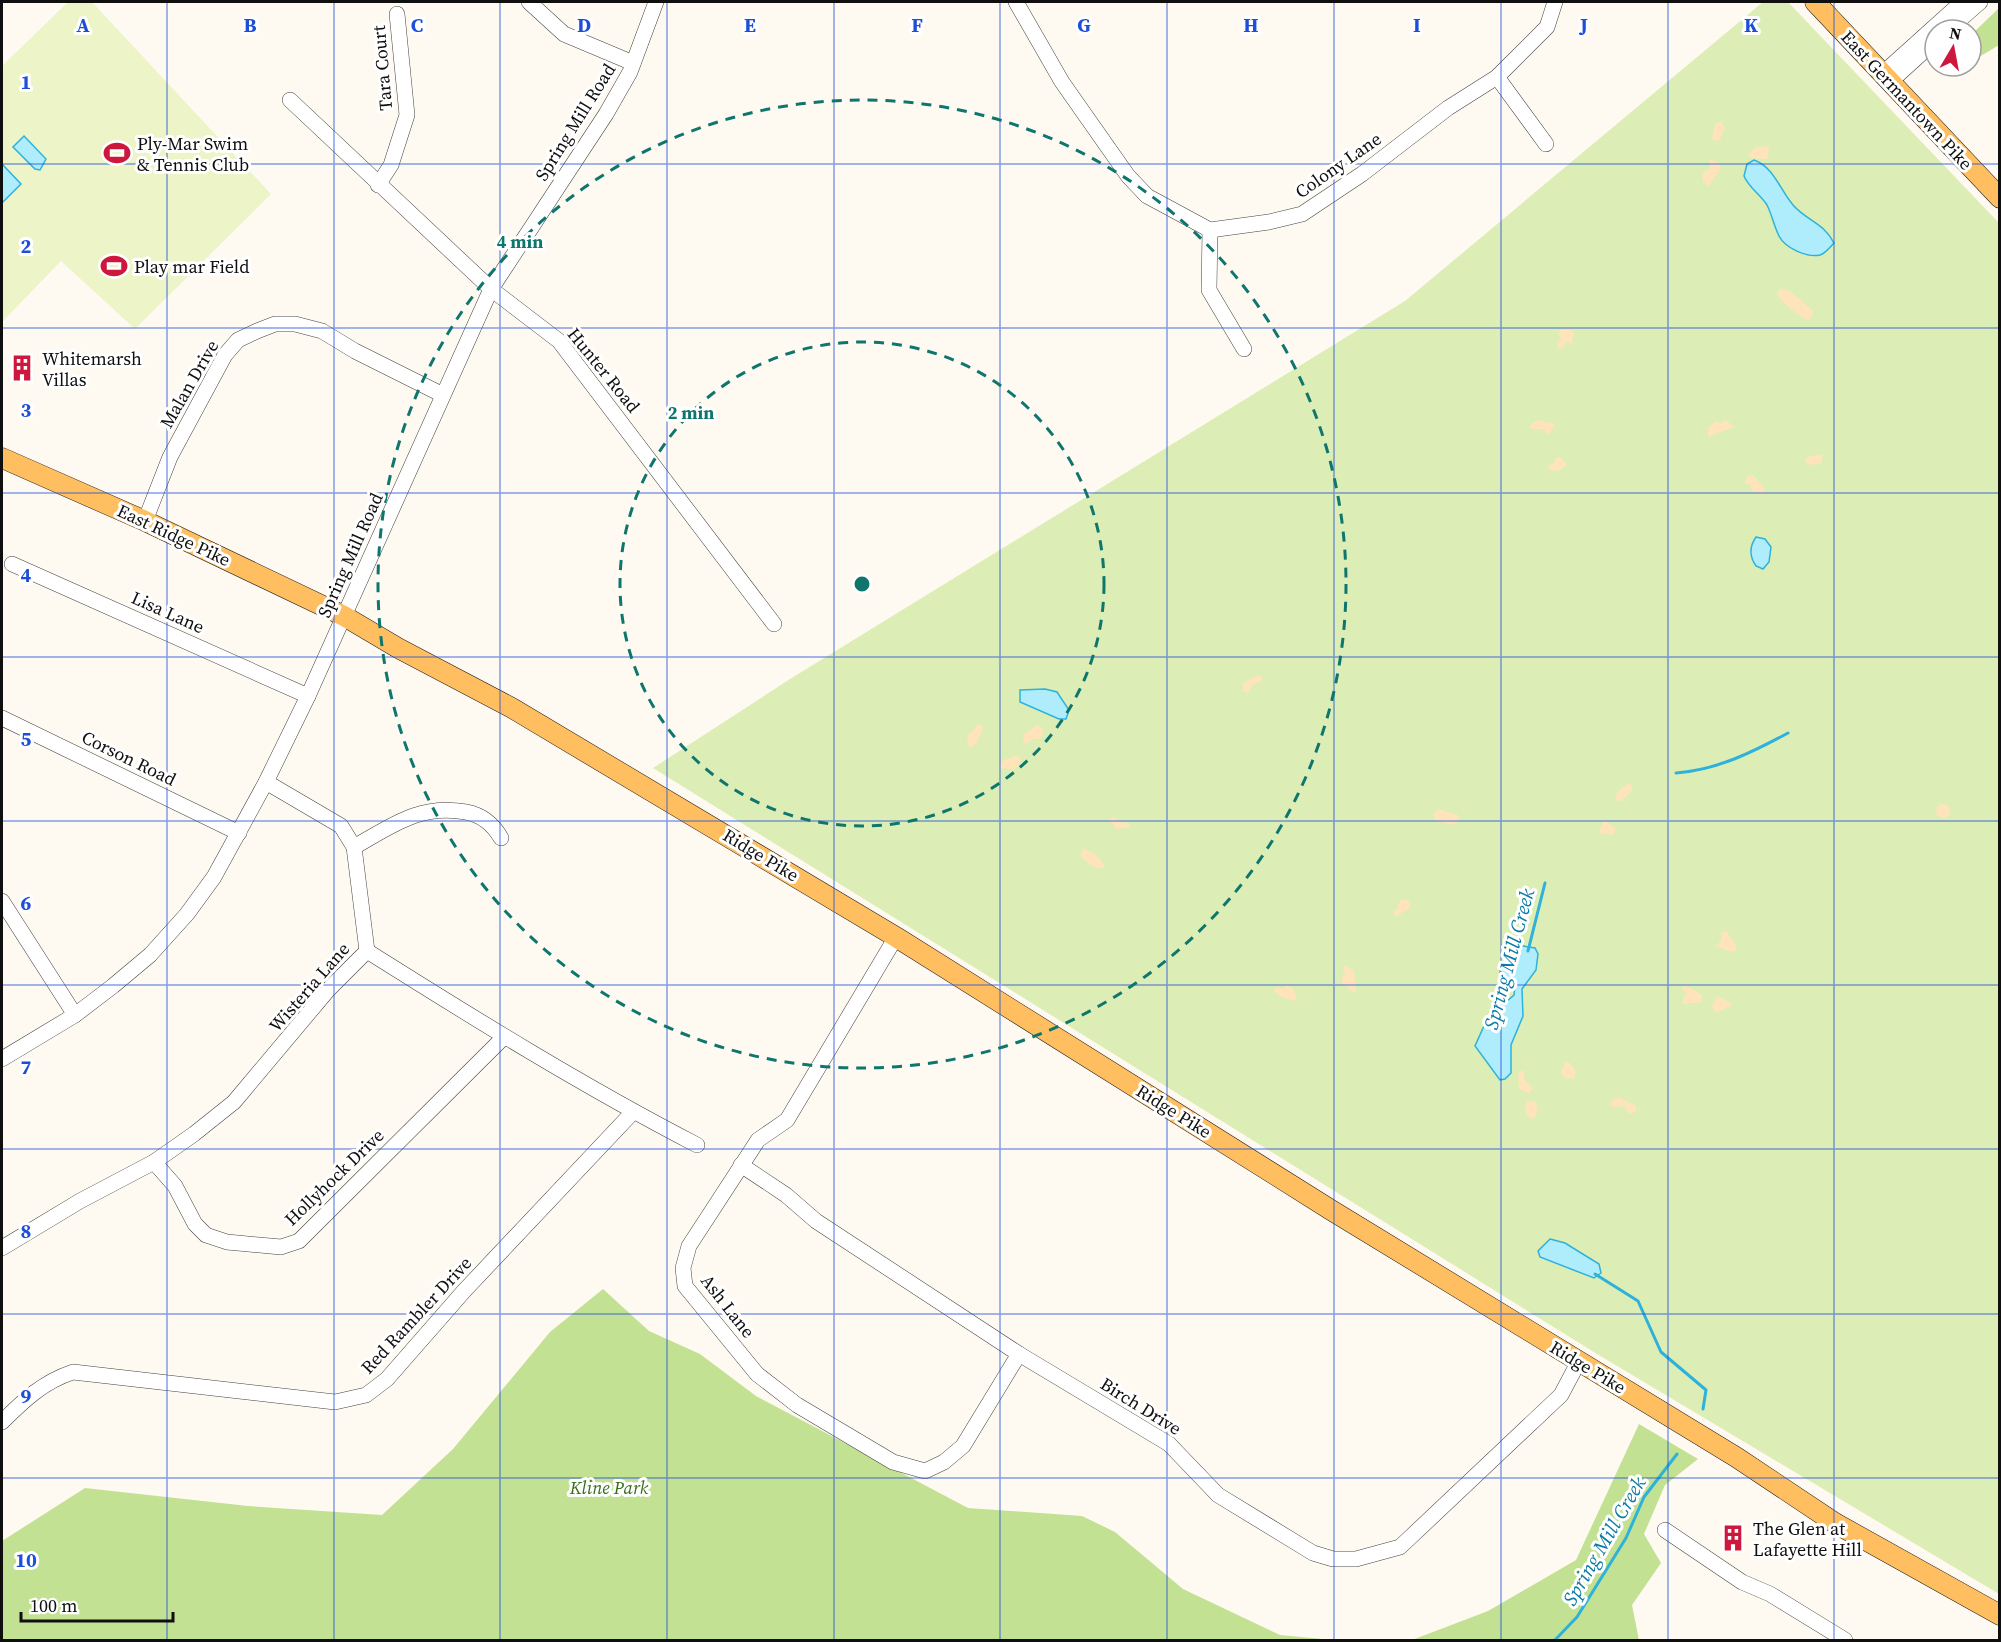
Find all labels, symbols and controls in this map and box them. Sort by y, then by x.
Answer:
text: A [76,11,90,39]
text: B [243,11,257,39]
text: C [411,11,423,39]
text: D [577,11,591,39]
text: E [744,11,756,39]
text: F [911,11,923,39]
text: G [1077,11,1091,39]
text: H [1243,11,1259,39]
text: I [1413,11,1421,39]
text: J [1578,11,1588,39]
text: K [1744,11,1758,39]
north arrow [1923,18,1983,78]
text: N [1948,21,1964,45]
street label: Tara Court [366,24,398,112]
street label: East Germantown Pike [1836,25,1978,175]
street label: Spring Mill Road [529,58,621,186]
text: 1 [21,68,31,96]
street label: Colony Lane [1290,126,1386,204]
place label: Ply-Mar Swim & Tennis Club [137,131,249,177]
sports icon: Ply-Mar Swim & Tennis Club [102,138,132,168]
text: 4 min [497,229,543,254]
text: 2 [21,232,32,260]
sports icon: Play mar Field [99,251,129,281]
place label: Play mar Field [134,254,249,279]
street label: Hunter Road [562,322,646,418]
street label: Malan Drive [154,335,224,433]
place label: Whitemarsh Villas [42,346,142,392]
building icon: Whitemarsh Villas [7,353,37,383]
text: 3 [21,396,32,424]
text: 2 min [668,400,714,425]
street label: Spring Mill Road [311,489,389,621]
street label: East Ridge Pike [113,498,235,572]
text: 4 [21,561,32,589]
centre of rings [852,574,872,594]
street label: Lisa Lane [128,585,208,639]
street label: Corson Road [78,724,180,792]
text: 5 [21,725,32,753]
street label: Ridge Pike [718,823,804,887]
water label: Spring Mill Creek [1477,885,1541,1032]
text: 6 [21,889,32,917]
street label: Wisteria Lane [263,937,355,1037]
text: 7 [21,1053,32,1081]
street label: Ridge Pike [1132,1078,1216,1144]
street label: Hollyhock Drive [279,1123,389,1231]
text: 8 [21,1217,31,1245]
street label: Red Rambler Drive [355,1251,477,1379]
street label: Ash Lane [695,1269,761,1343]
street label: Ridge Pike [1545,1335,1631,1399]
street label: Birch Drive [1096,1371,1186,1441]
text: 9 [21,1382,32,1410]
water label: Spring Mill Creek [1556,1471,1653,1611]
park label: Kline Park [569,1475,649,1500]
place label: The Glen at Lafayette Hill [1753,1516,1862,1562]
building icon: The Glen at Lafayette Hill [1718,1523,1748,1553]
text: 10 [15,1546,37,1574]
scale bar [21,1585,172,1623]
text: 100 m [30,1593,77,1618]

